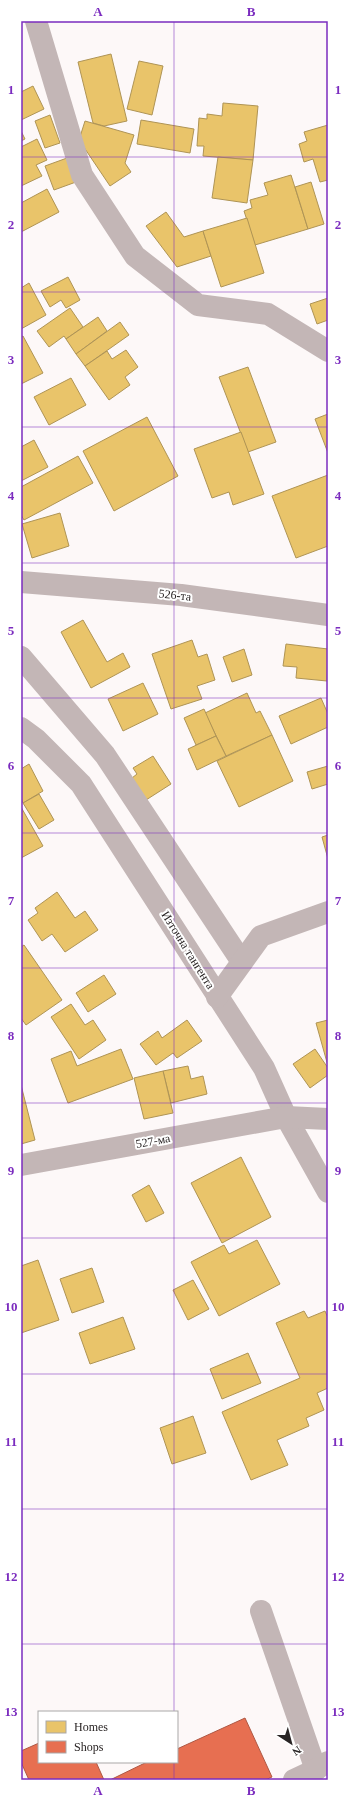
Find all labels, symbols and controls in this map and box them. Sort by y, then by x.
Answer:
text: A [93,4,103,19]
text: B [247,4,256,19]
text: 1 [8,82,14,97]
text: 1 [335,82,341,97]
text: 2 [8,217,14,232]
text: 2 [335,217,341,232]
text: 3 [8,352,15,367]
text: 3 [335,352,342,367]
text: 4 [8,488,15,503]
text: 4 [335,488,342,503]
street label: 526-та [158,586,193,604]
text: 5 [8,623,15,638]
text: 5 [335,623,342,638]
text: 6 [8,758,15,773]
text: 6 [335,758,342,773]
text: 7 [8,893,15,908]
text: 7 [335,893,342,908]
street label: Източна тангента [158,908,218,992]
text: 8 [8,1028,15,1043]
text: 8 [335,1028,342,1043]
street label: 527-ма [135,1131,172,1151]
text: 9 [8,1163,15,1178]
text: 9 [335,1163,342,1178]
text: 10 [5,1299,18,1314]
text: 10 [332,1299,345,1314]
text: 11 [5,1434,17,1449]
text: 11 [332,1434,344,1449]
text: 12 [5,1569,18,1584]
text: 12 [332,1569,345,1584]
text: 13 [5,1704,18,1719]
text: 13 [332,1704,345,1719]
legend [38,1711,178,1763]
text: Homes [74,1720,108,1734]
north arrow [271,1723,311,1763]
text: Shops [74,1740,104,1754]
text: N [290,1744,304,1758]
text: A [93,1783,103,1798]
text: B [247,1783,256,1798]

